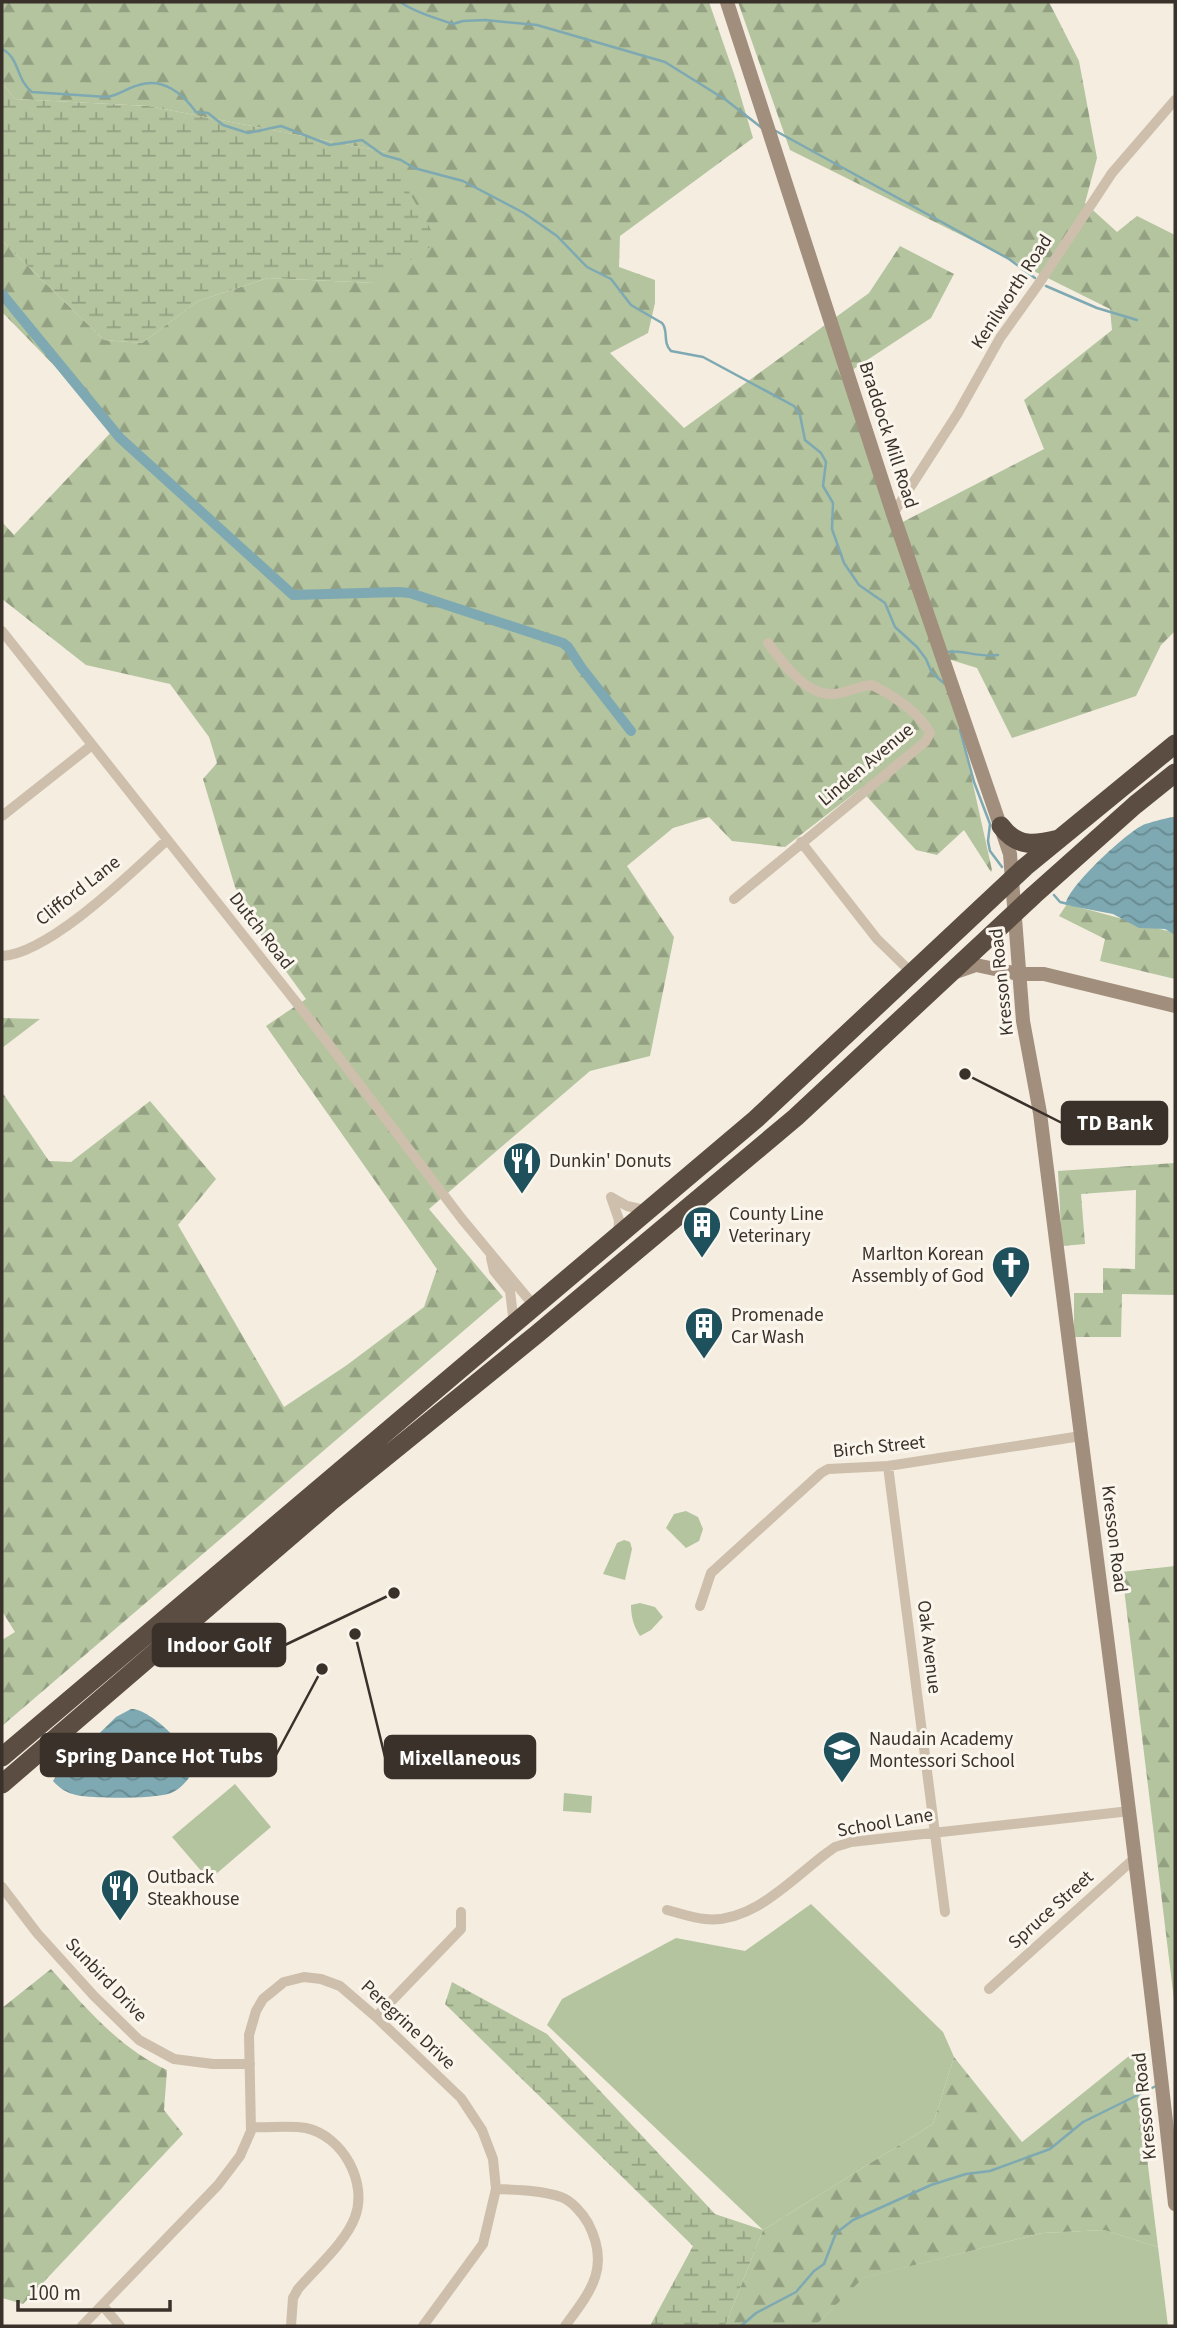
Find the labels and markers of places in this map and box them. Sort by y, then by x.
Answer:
callout: TD Bank [1062,1102,1167,1144]
restaurant icon: Dunkin' Donuts [501,1140,543,1195]
place label: Dunkin' Donuts [549,1148,671,1175]
place label: County Line Veterinary [729,1201,824,1250]
building icon: County Line Veterinary [681,1204,723,1259]
place label: Marlton Korean Assembly of God [852,1241,984,1290]
church icon: Marlton Korean Assembly of God [990,1244,1032,1299]
place label: Promenade Car Wash [731,1302,824,1351]
building icon: Promenade Car Wash [683,1305,725,1360]
callout: Indoor Golf [153,1624,285,1666]
place label: Naudain Academy Montessori School [869,1726,1015,1775]
school or university icon: Naudain Academy Montessori School [821,1729,863,1784]
callout: Spring Dance Hot Tubs [41,1734,276,1776]
callout: Mixellaneous [385,1736,535,1778]
place label: Outback Steakhouse [147,1864,239,1913]
restaurant icon: Outback Steakhouse [99,1867,141,1922]

